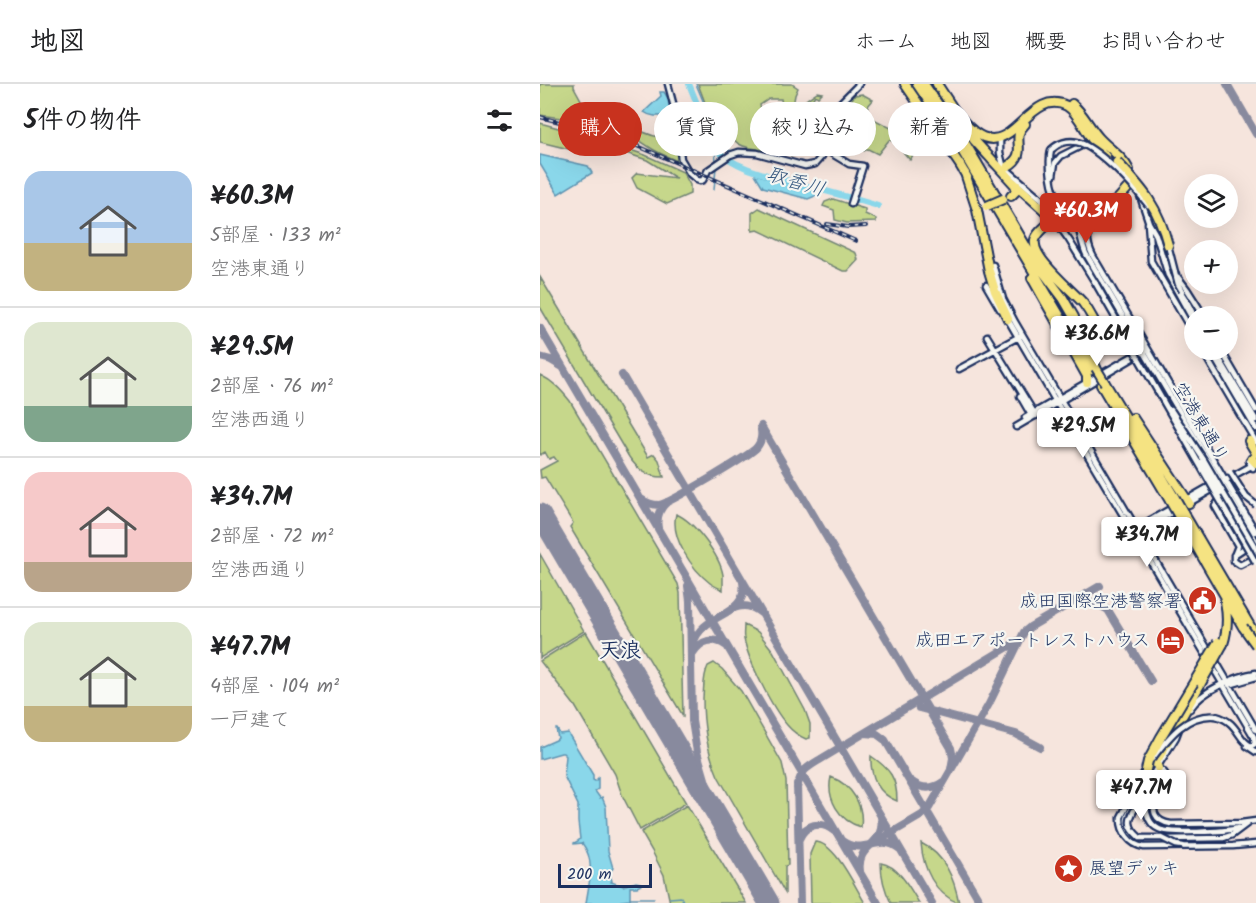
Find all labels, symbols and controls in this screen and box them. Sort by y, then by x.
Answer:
text: 地図 [30,20,86,65]
text: ホーム [855,26,917,59]
text: 地図 [950,26,992,59]
text: 概要 [1025,26,1067,59]
text: お問い合わせ [1100,26,1226,59]
text: 5件の物件 [24,100,141,142]
chip: 購入 [558,102,642,156]
chip: 賃貸 [654,102,738,156]
chip: 絞り込み [750,102,876,156]
chip: 新着 [888,102,972,156]
icon: filters [483,104,516,137]
water label: 取香川 [762,159,829,207]
map controls [1184,174,1238,360]
button: layers [1184,174,1238,228]
text: ¥60.3M [210,176,293,218]
pin: ¥60.3M [1037,193,1135,244]
icon: home [72,195,144,267]
text: ¥60.3M [1054,196,1118,228]
text: 5部屋 · 133 m² [210,220,341,252]
button: + [1184,240,1238,294]
text: 空港東通り [210,254,310,286]
button: − [1184,306,1238,360]
pin: ¥36.6M [1048,316,1146,367]
text: ¥36.6M [1065,319,1129,351]
text: ¥29.5M [210,327,293,369]
icon: home [72,346,144,418]
text: 2部屋 · 76 m² [210,371,333,403]
street label: 空港東通り [1164,377,1235,469]
text: 空港西通り [210,405,310,437]
pin: ¥29.5M [1034,408,1132,459]
text: ¥29.5M [1051,411,1115,443]
text: ¥34.7M [210,477,292,519]
icon: home [72,496,144,568]
pin: ¥34.7M [1098,517,1196,568]
text: ¥34.7M [1115,520,1179,552]
text: 2部屋 · 72 m² [210,521,333,553]
text: 空港西通り [210,555,310,587]
public building icon: 成田国際空港警察署 [1187,585,1219,617]
place label: 成田国際空港警察署 [1020,588,1182,617]
hotel icon: 成田エアポートレストハウス [1155,624,1187,656]
text: ¥47.7M [210,627,291,669]
place label: 成田エアポートレストハウス [916,627,1150,656]
district label: 天浪 [599,635,641,668]
icon: home [72,646,144,718]
text: 4部屋 · 104 m² [210,671,339,703]
text: 一戸建て [210,705,290,737]
pin: ¥47.7M [1092,770,1190,821]
text: ¥47.7M [1110,773,1172,805]
place icon: 展望デッキ [1052,852,1084,884]
place label: 展望デッキ [1089,855,1179,884]
scale bar [558,861,652,888]
text: 200 m [567,862,611,887]

